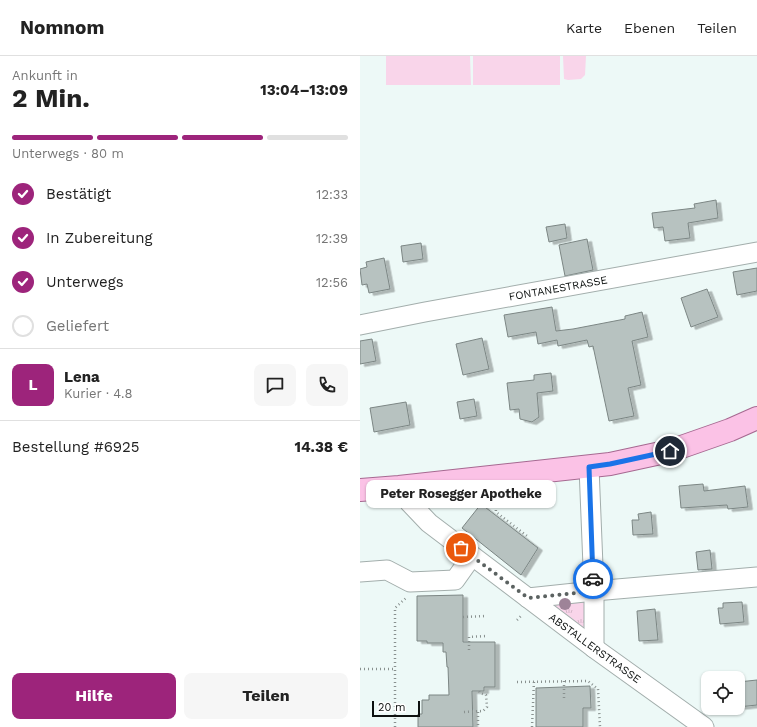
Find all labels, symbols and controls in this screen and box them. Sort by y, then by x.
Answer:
text: Nomnom [20,16,104,39]
text: Karte [566,20,602,36]
text: Ebenen [624,20,675,36]
text: Teilen [697,20,737,36]
text: Ankunft in [12,68,78,83]
text: 13:04–13:09 [260,81,348,99]
text: 2 Min. [12,83,90,113]
text: Unterwegs · 80 m [12,146,124,161]
icon: check [12,183,34,205]
text: Bestätigt [46,185,111,203]
text: 12:33 [316,187,348,202]
icon: check [12,227,34,249]
text: In Zubereitung [46,229,153,247]
text: 12:39 [316,231,348,246]
icon: check [12,271,34,293]
text: Unterwegs [46,273,124,291]
street label: FONTANESTRASSE [508,273,608,304]
text: 12:56 [316,275,348,290]
text: Geliefert [46,317,109,335]
button: chat [254,364,296,406]
button: phone [306,364,348,406]
text: Lena [64,368,100,386]
text: L [28,376,38,394]
text: Kurier · 4.8 [64,386,133,401]
pin [653,434,687,468]
text: Bestellung #6925 [12,438,140,456]
text: 14.38 € [294,438,348,456]
icon: home [659,440,681,462]
callout: Peter Rosegger Apotheke [366,480,556,508]
text: Peter Rosegger Apotheke [380,486,542,501]
pin [444,531,478,565]
icon: bag [450,537,472,559]
courier [573,559,613,599]
icon: car [582,568,604,590]
street label: ABSTALLERSTRASSE [546,611,643,686]
map controls [701,671,745,715]
button: locate [701,671,745,715]
button: Hilfe [12,673,176,719]
button: Teilen [184,673,348,719]
scale bar [372,699,420,718]
text: 20 m [378,701,406,714]

